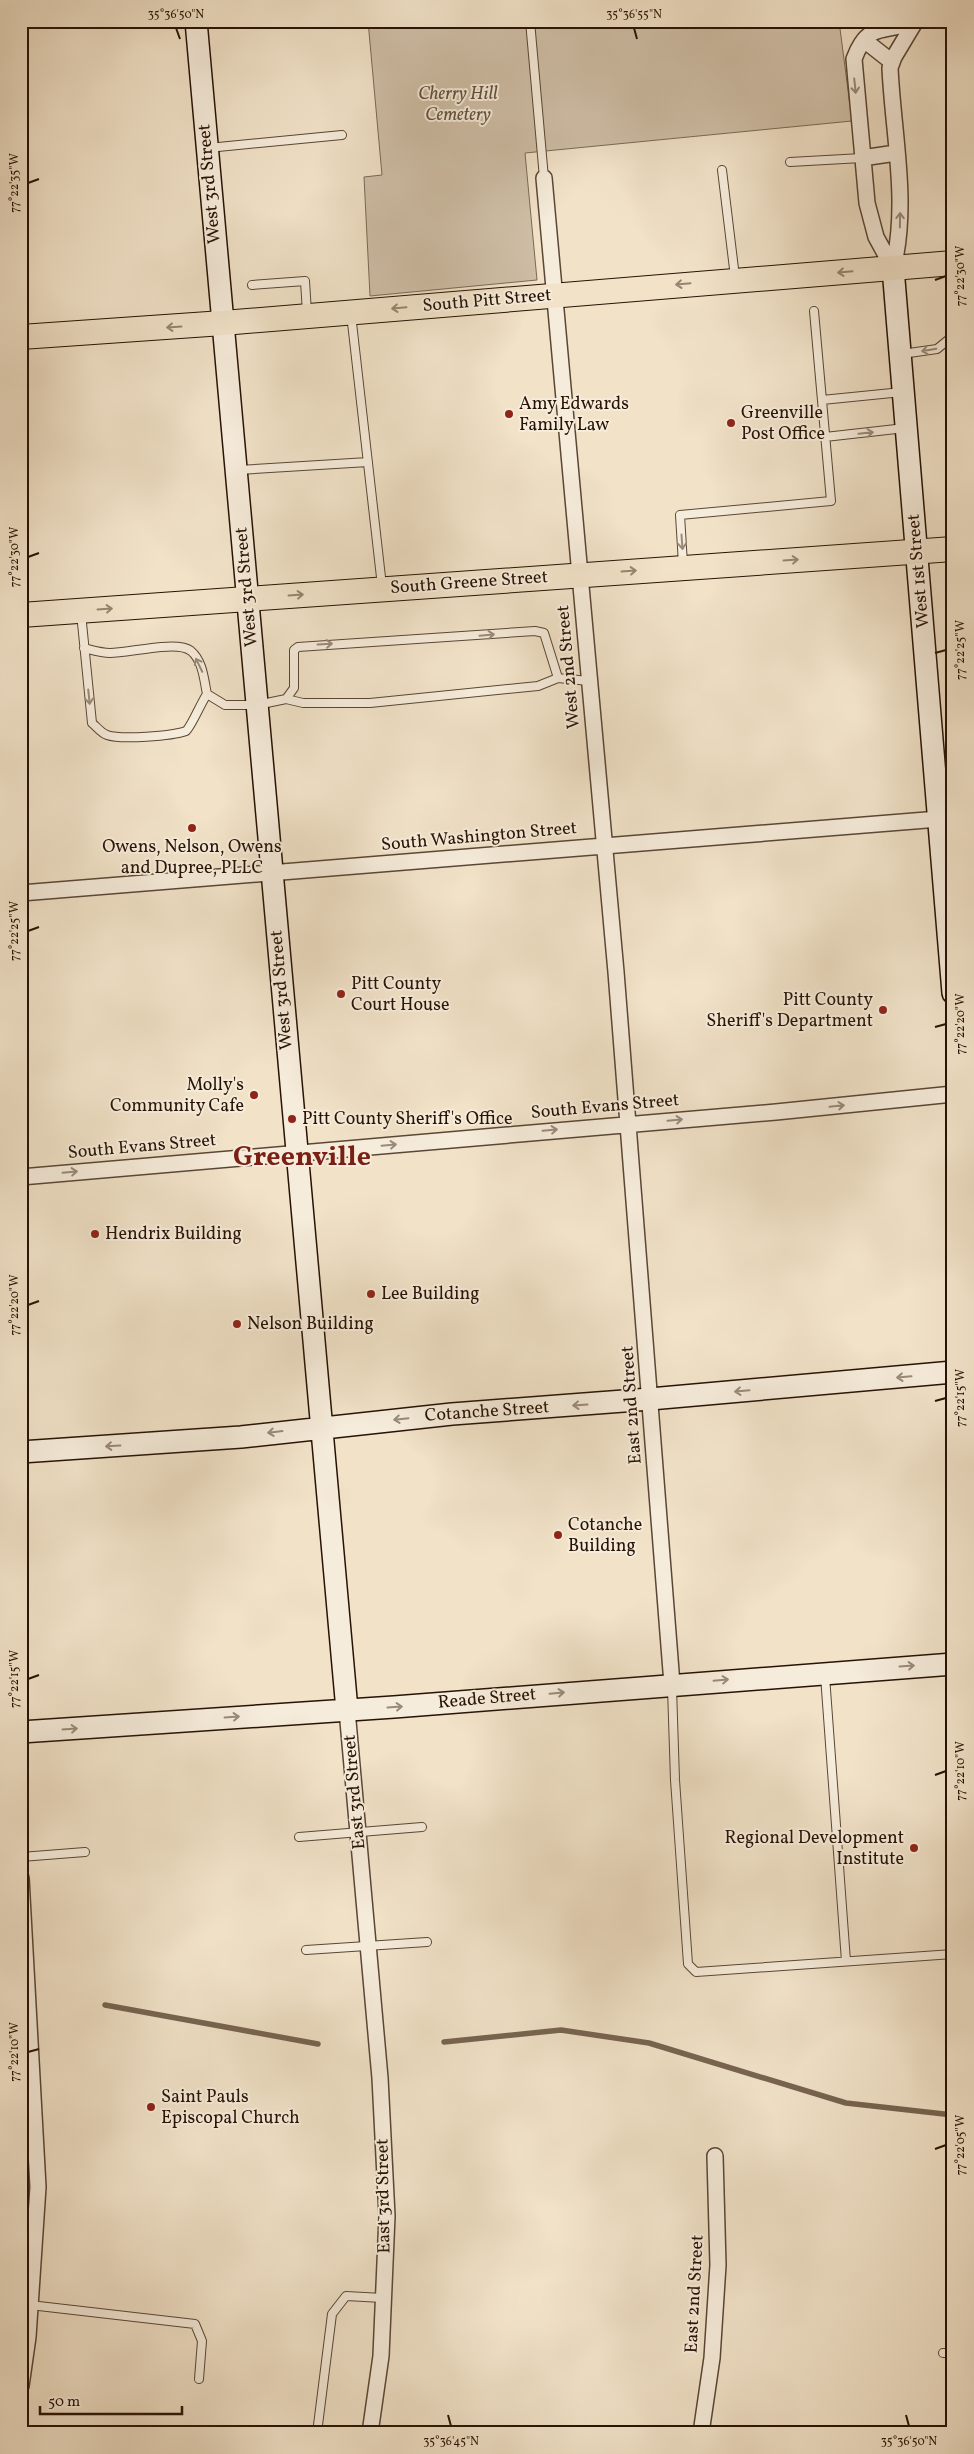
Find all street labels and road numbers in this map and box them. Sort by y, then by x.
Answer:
street label: West 3rd Street [192,123,228,245]
street label: South Pitt Street [421,283,553,319]
street label: West 1st Street [902,513,936,629]
street label: West 3rd Street [229,526,265,648]
street label: South Greene Street [389,565,549,601]
street label: West 2nd Street [551,604,587,730]
street label: South Washington Street [380,816,578,858]
street label: West 3rd Street [264,929,300,1051]
street label: South Evans Street [530,1088,680,1126]
street label: South Evans Street [67,1128,217,1166]
street label: East 2nd Street [615,1345,649,1465]
street label: Cotanche Street [424,1395,550,1429]
street label: Reade Street [437,1682,537,1716]
street label: East 3rd Street [338,1734,372,1850]
street label: East 3rd Street [370,2138,398,2254]
street label: East 2nd Street [679,2234,711,2354]

